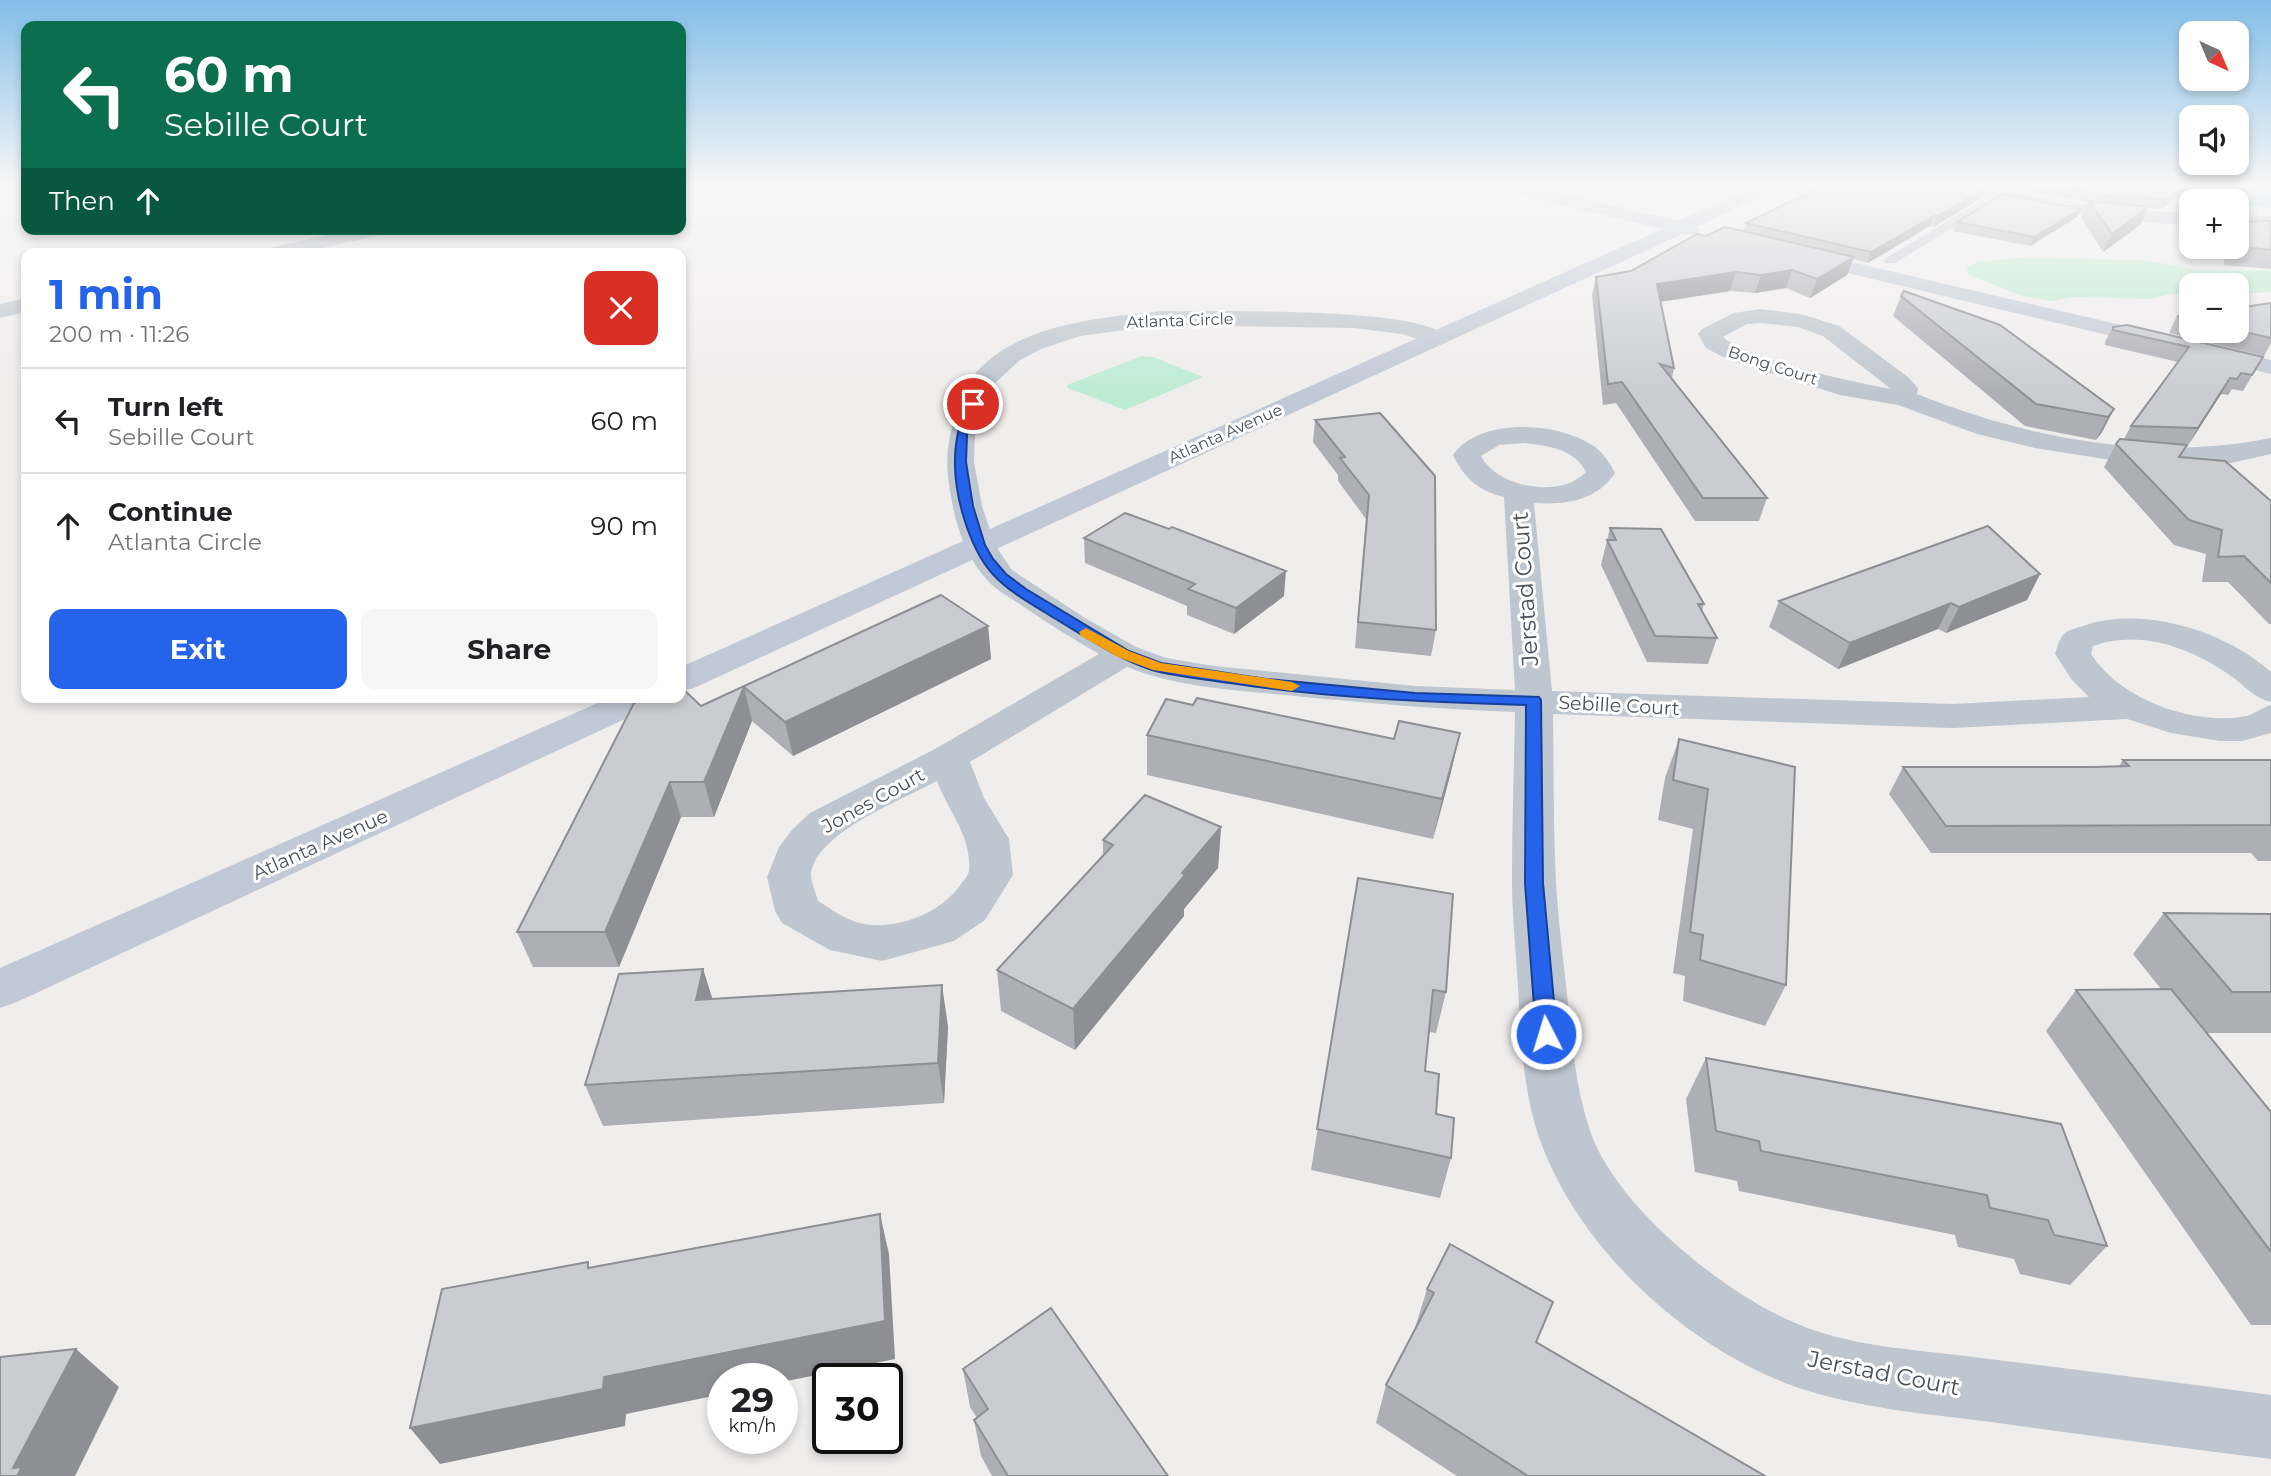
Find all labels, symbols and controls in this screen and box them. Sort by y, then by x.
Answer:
north arrow [2179,21,2249,91]
map controls [2179,21,2249,343]
text: 60 m [164,45,294,104]
icon: left [49,49,140,140]
text: Sebille Court [164,105,368,144]
button: sound [2179,105,2249,175]
icon: ahead [129,182,167,220]
text: Then [49,185,115,217]
button: + [2179,189,2249,259]
text: 1 min [49,268,163,320]
button: close [584,271,658,345]
button: − [2179,273,2249,343]
street label: Atlanta Circle [1126,309,1234,332]
text: 200 m · 11:26 [49,320,189,348]
street label: Bong Court [1726,342,1820,389]
pin [943,374,1003,434]
icon: arrive [954,385,992,423]
text: Turn left [108,391,224,423]
street label: Atlanta Avenue [1165,400,1285,467]
icon: left [49,402,87,440]
text: 60 m [591,405,658,437]
text: Sebille Court [108,423,255,451]
text: Continue [108,496,233,528]
icon: ahead [49,507,87,545]
text: 90 m [591,510,658,542]
street label: Jerstad Court [1506,511,1544,668]
text: Atlanta Circle [108,528,262,556]
button: Exit [49,609,347,689]
button: Share [361,609,658,689]
street label: Sebille Court [1558,691,1680,720]
street label: Jones Court [817,763,929,838]
street label: Atlanta Avenue [249,804,391,885]
position arrow [1509,997,1583,1071]
street label: Jerstad Court [1805,1344,1962,1401]
speed limit sign: 30 [812,1363,903,1454]
text: 29 [731,1378,774,1421]
text: km/h [728,1415,777,1437]

